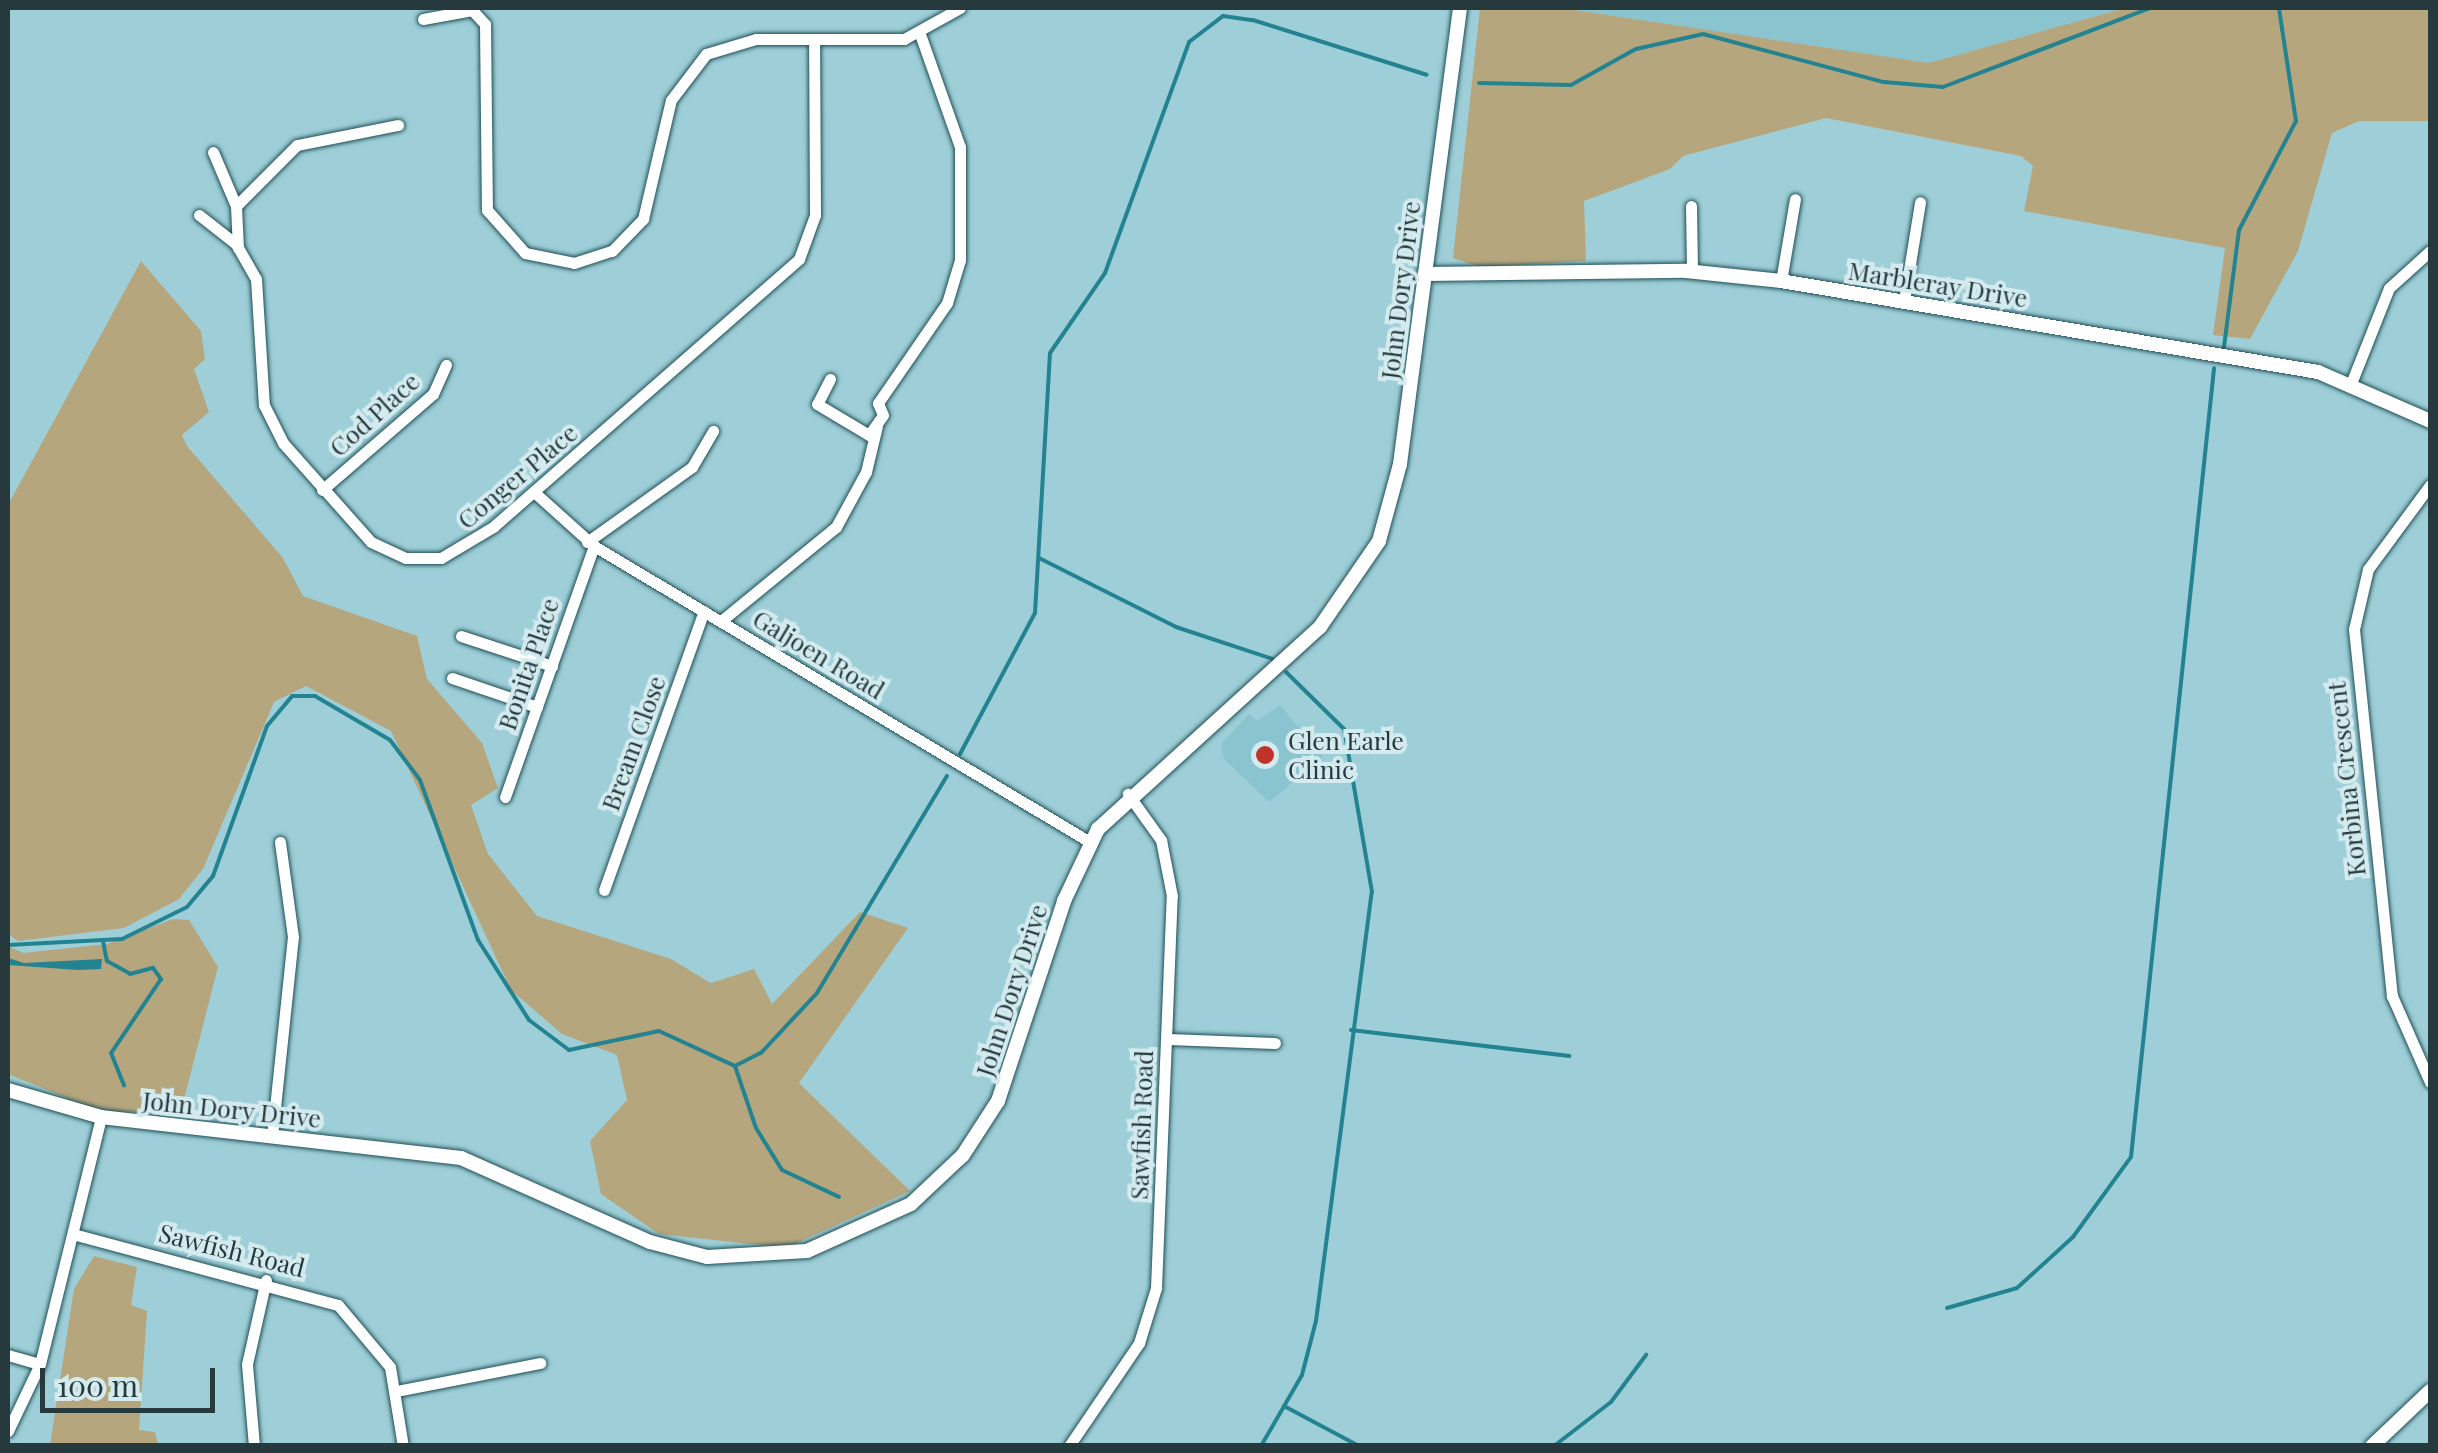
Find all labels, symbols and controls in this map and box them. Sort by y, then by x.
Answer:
street label: John Dory Drive [1374,199,1426,381]
street label: Marbleray Drive [1846,255,2030,313]
street label: Cod Place [323,366,425,462]
street label: Conger Place [451,417,583,535]
street label: Bonita Place [491,594,565,734]
street label: Galjoen Road [748,603,890,705]
street label: Bream Close [595,672,671,814]
street label: Korbina Crescent [2321,680,2371,878]
place label: Glen Earle Clinic [1288,726,1404,785]
marker: Glen Earle Clinic [1252,742,1278,768]
street label: John Dory Drive [969,900,1053,1080]
street label: Sawfish Road [1123,1050,1159,1200]
street label: John Dory Drive [141,1085,323,1133]
street label: Sawfish Road [156,1217,308,1283]
scale bar [45,1348,220,1410]
text: 100 m [57,1365,138,1405]

